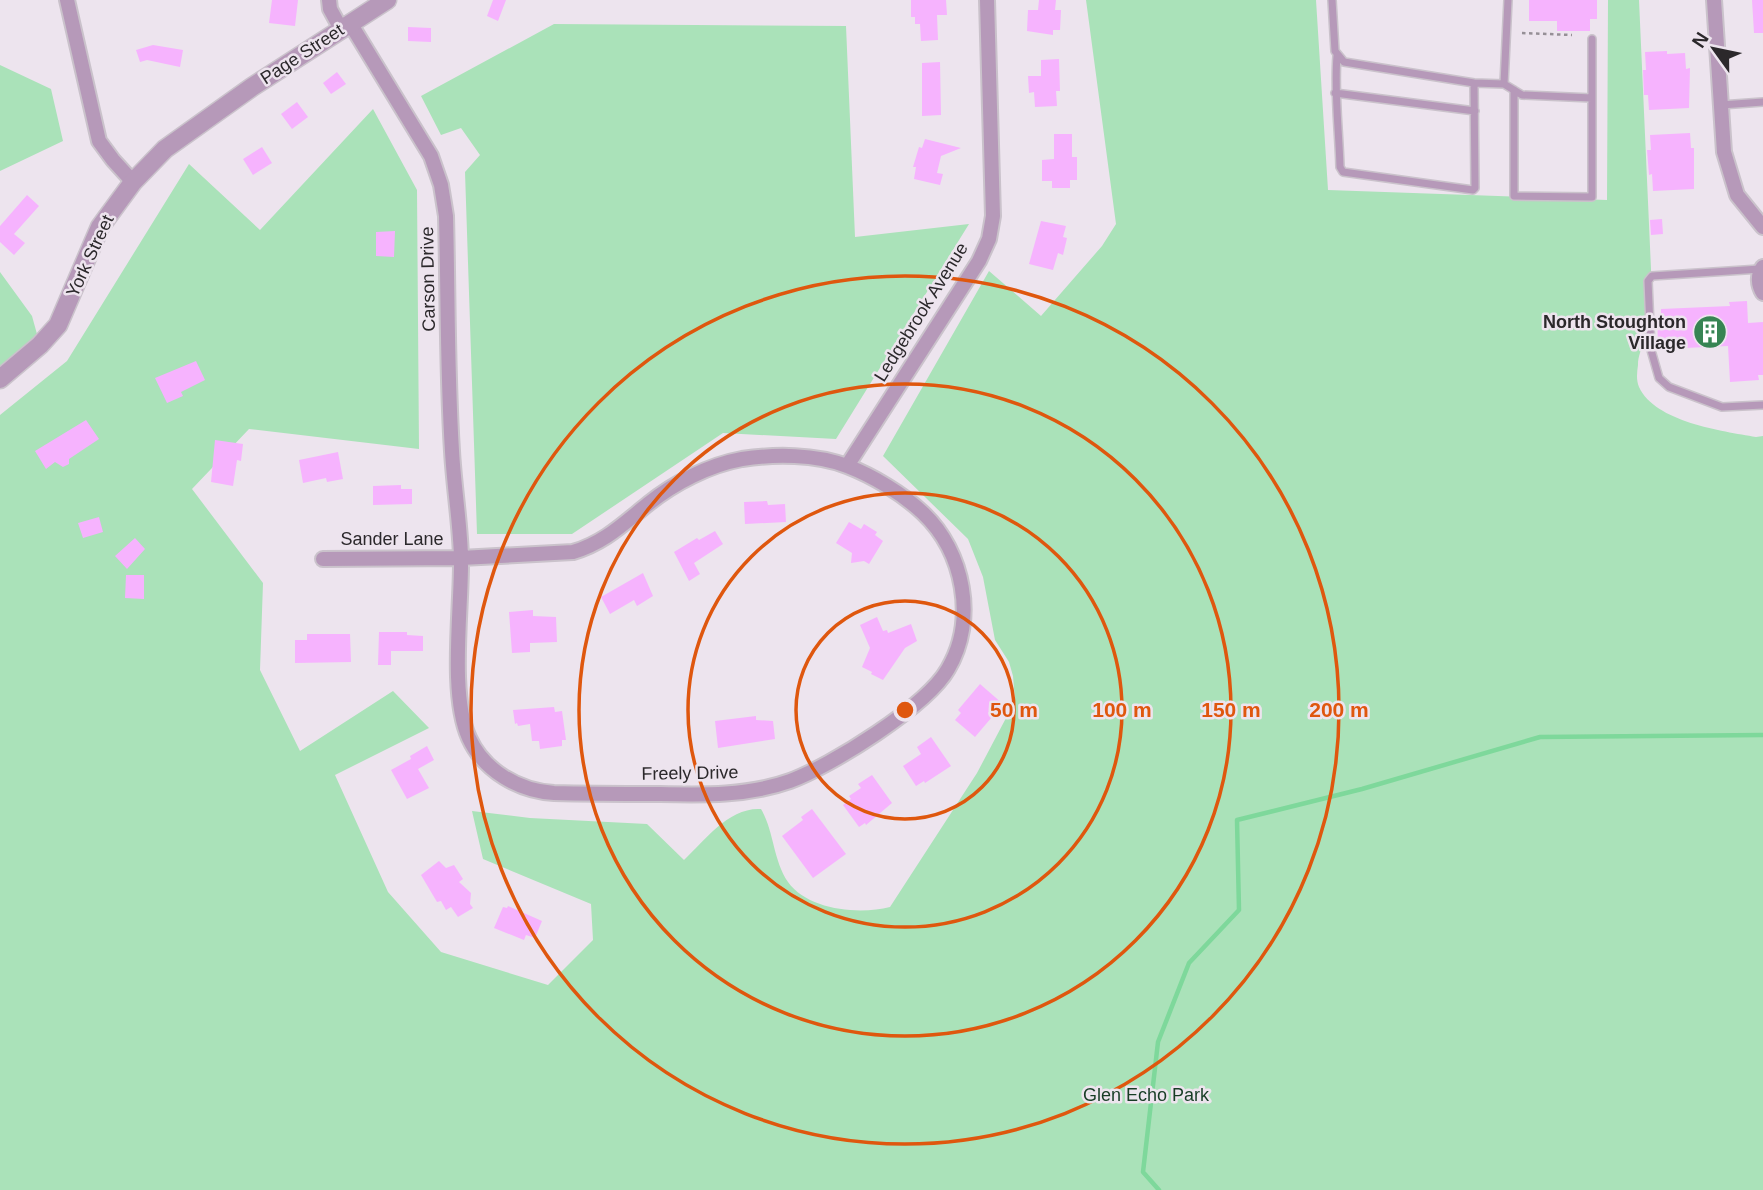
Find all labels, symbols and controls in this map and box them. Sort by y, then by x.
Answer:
north arrow [1679,14,1749,84]
street label: Page Street [257,20,347,88]
text: N [1688,29,1713,51]
street label: York Street [62,212,118,300]
street label: Carson Drive [417,226,439,332]
street label: Ledgebrook Avenue [870,239,972,385]
place label: North Stoughton Village [1543,312,1686,353]
building icon: North Stoughton Village [1691,313,1729,351]
street label: Sander Lane [340,529,444,549]
centre of rings [893,698,917,722]
text: 50 m [990,698,1038,721]
text: 100 m [1092,698,1152,721]
text: 150 m [1201,698,1261,721]
text: 200 m [1309,698,1369,721]
street label: Freely Drive [641,762,739,784]
park label: Glen Echo Park [1083,1085,1210,1105]

